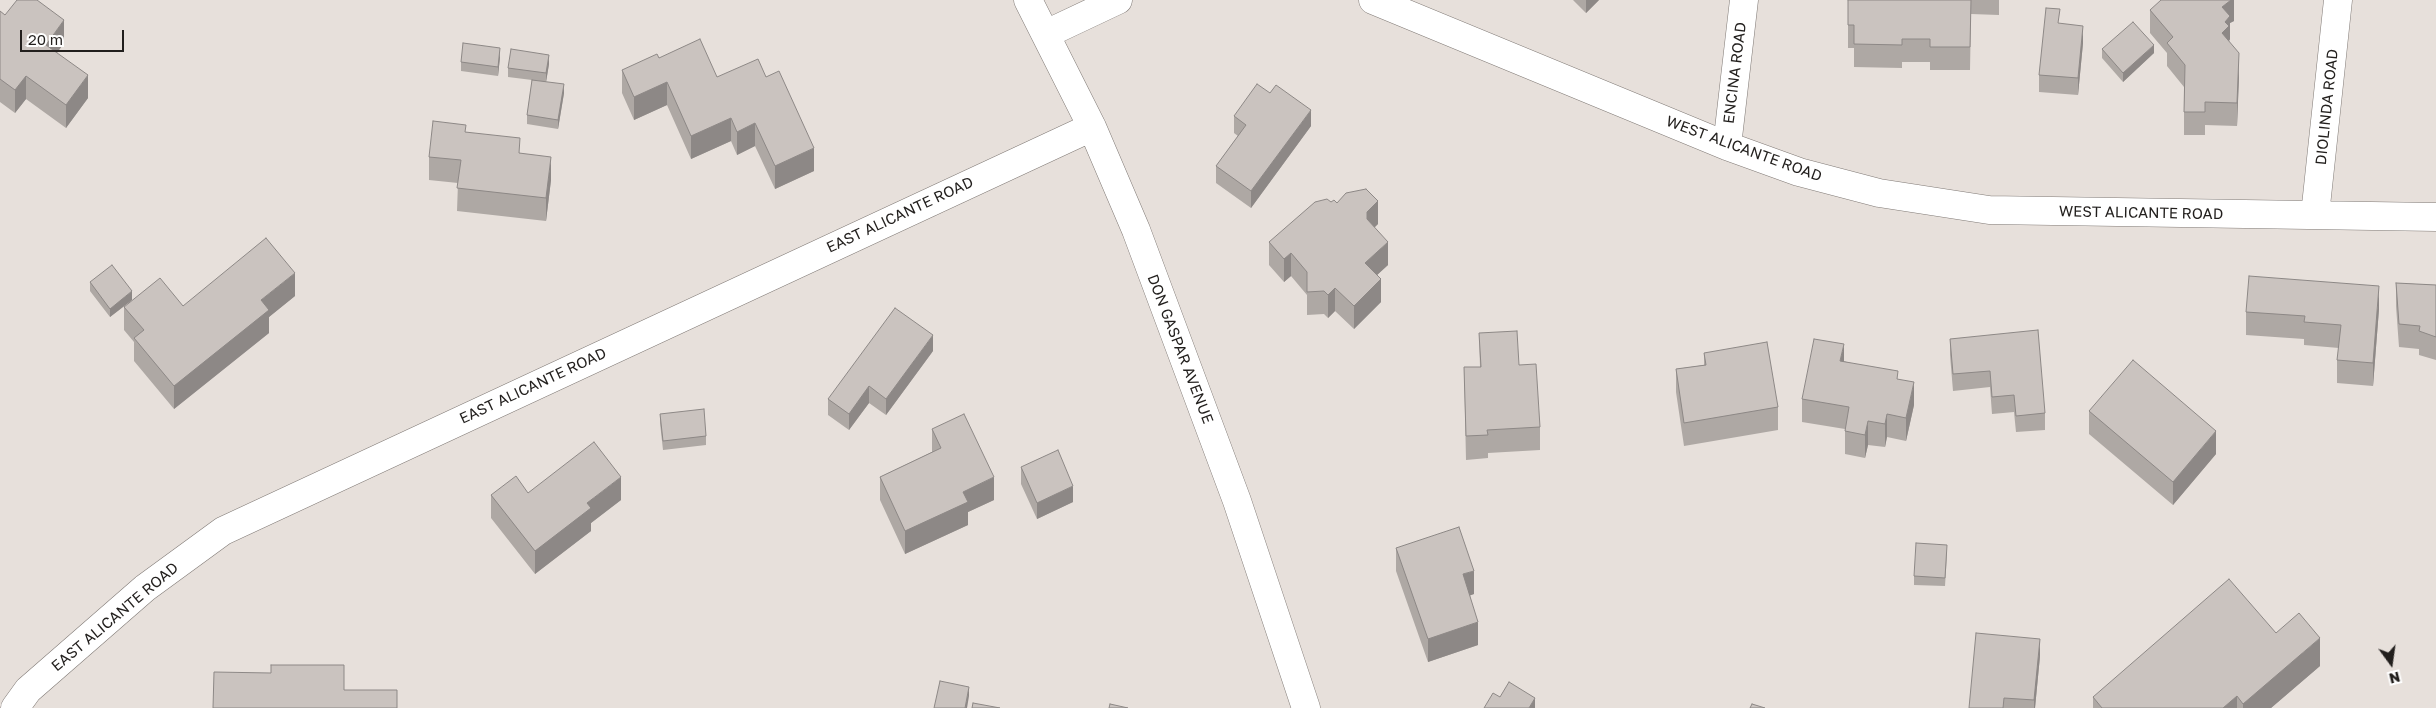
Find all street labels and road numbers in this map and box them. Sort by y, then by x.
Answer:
street label: ENCINA ROAD [1720,21,1750,125]
street label: DIOLINDA ROAD [2312,48,2342,166]
street label: WEST ALICANTE ROAD [1664,112,1824,186]
street label: EAST ALICANTE ROAD [824,173,976,257]
street label: WEST ALICANTE ROAD [2059,203,2223,223]
street label: DON GASPAR AVENUE [1143,272,1217,426]
street label: EAST ALICANTE ROAD [457,344,609,428]
street label: EAST ALICANTE ROAD [48,559,182,675]

